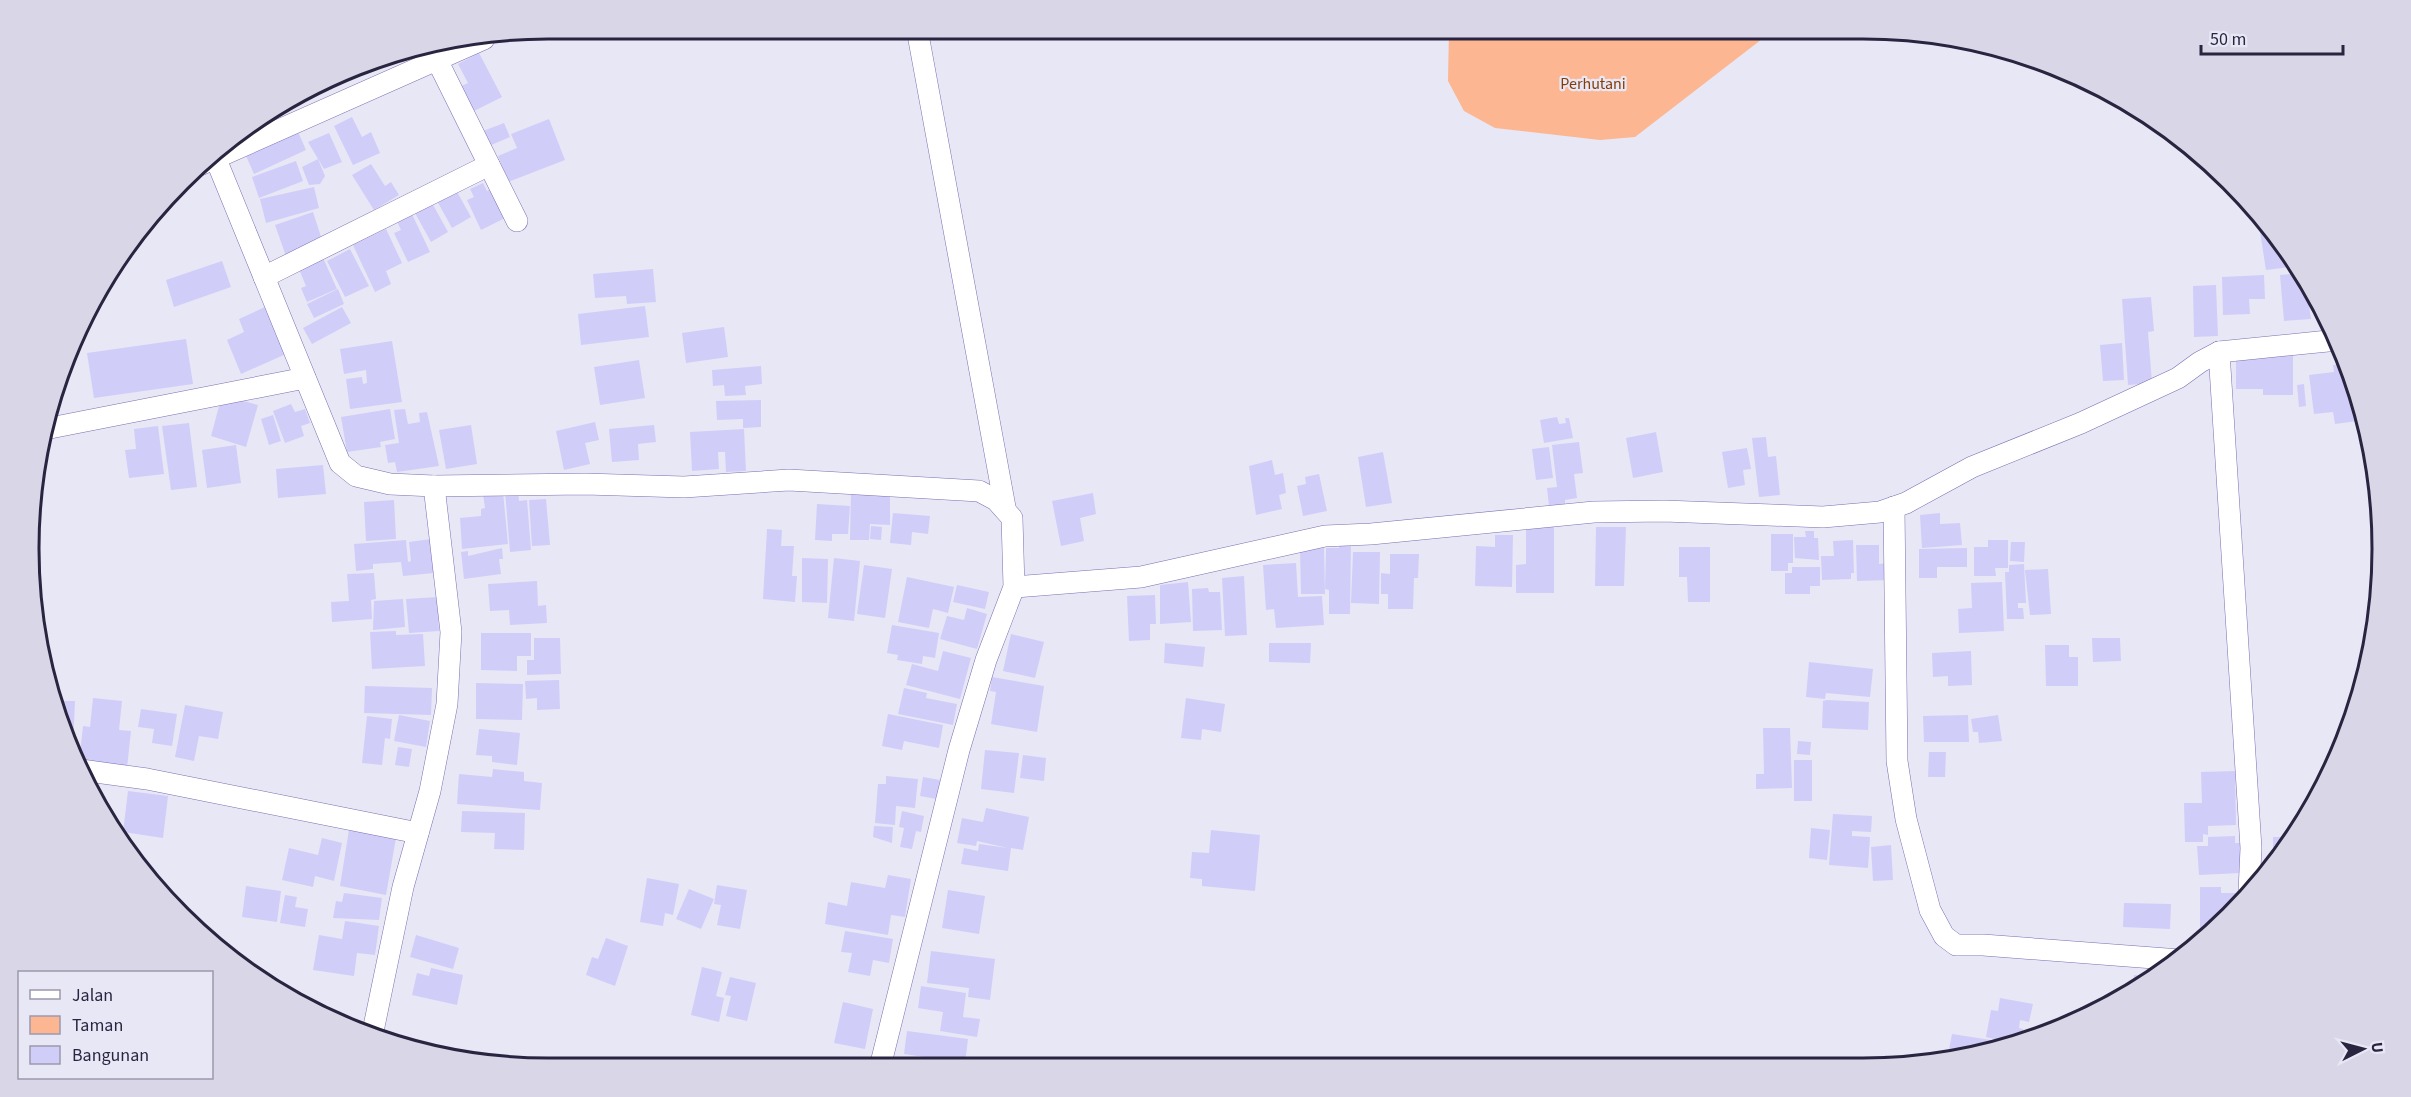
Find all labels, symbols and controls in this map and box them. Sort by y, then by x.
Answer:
scale bar [2201,18,2344,56]
text: 50 m [2210,27,2246,52]
park label: Perhutani [1560,73,1626,95]
legend [18,971,213,1079]
text: Jalan [72,983,113,1008]
text: Taman [72,1013,123,1038]
north arrow [2333,1019,2393,1079]
text: U [2365,1041,2388,1054]
text: Bangunan [72,1043,149,1068]

